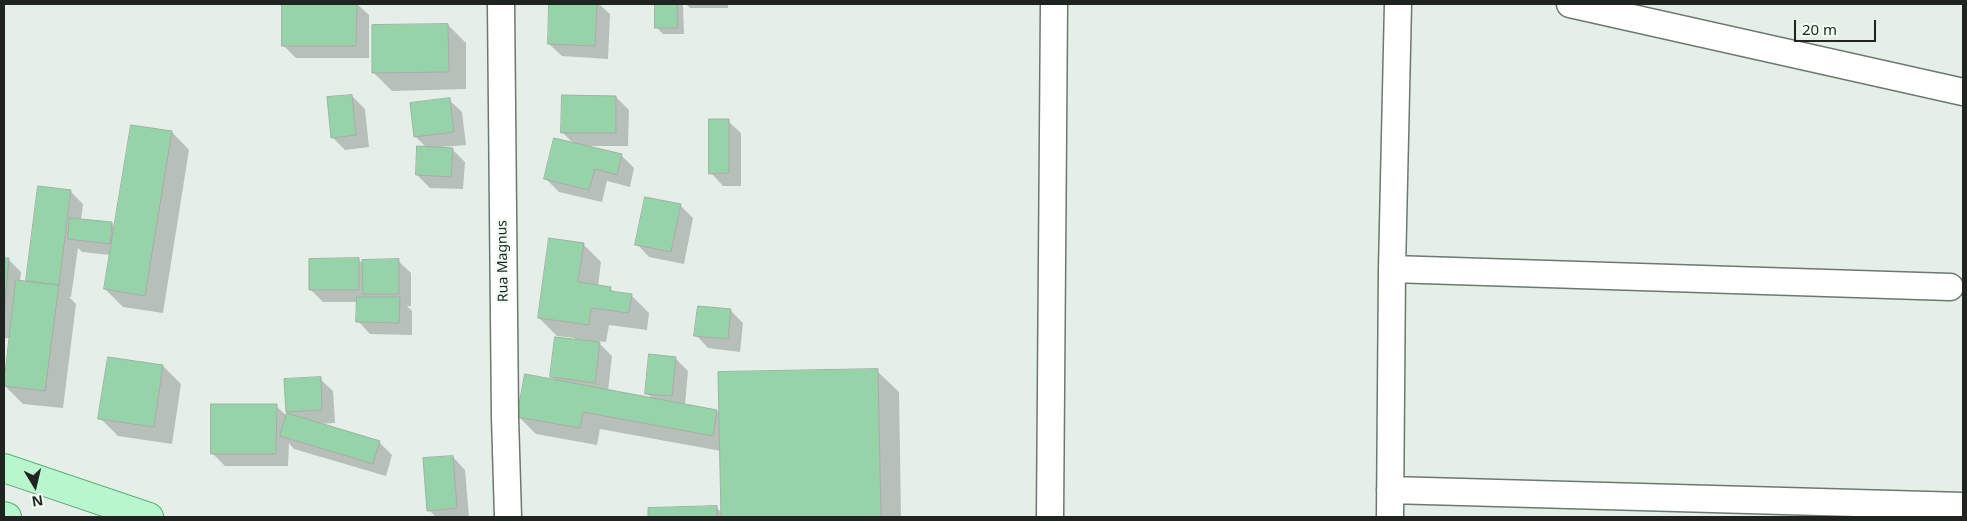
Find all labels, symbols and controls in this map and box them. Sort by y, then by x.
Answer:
scale bar [1797,10,1880,42]
text: 20 m [1802,19,1837,39]
street label: Rua Magnus [494,220,512,302]
north arrow [10,461,60,511]
text: N [30,491,45,512]

